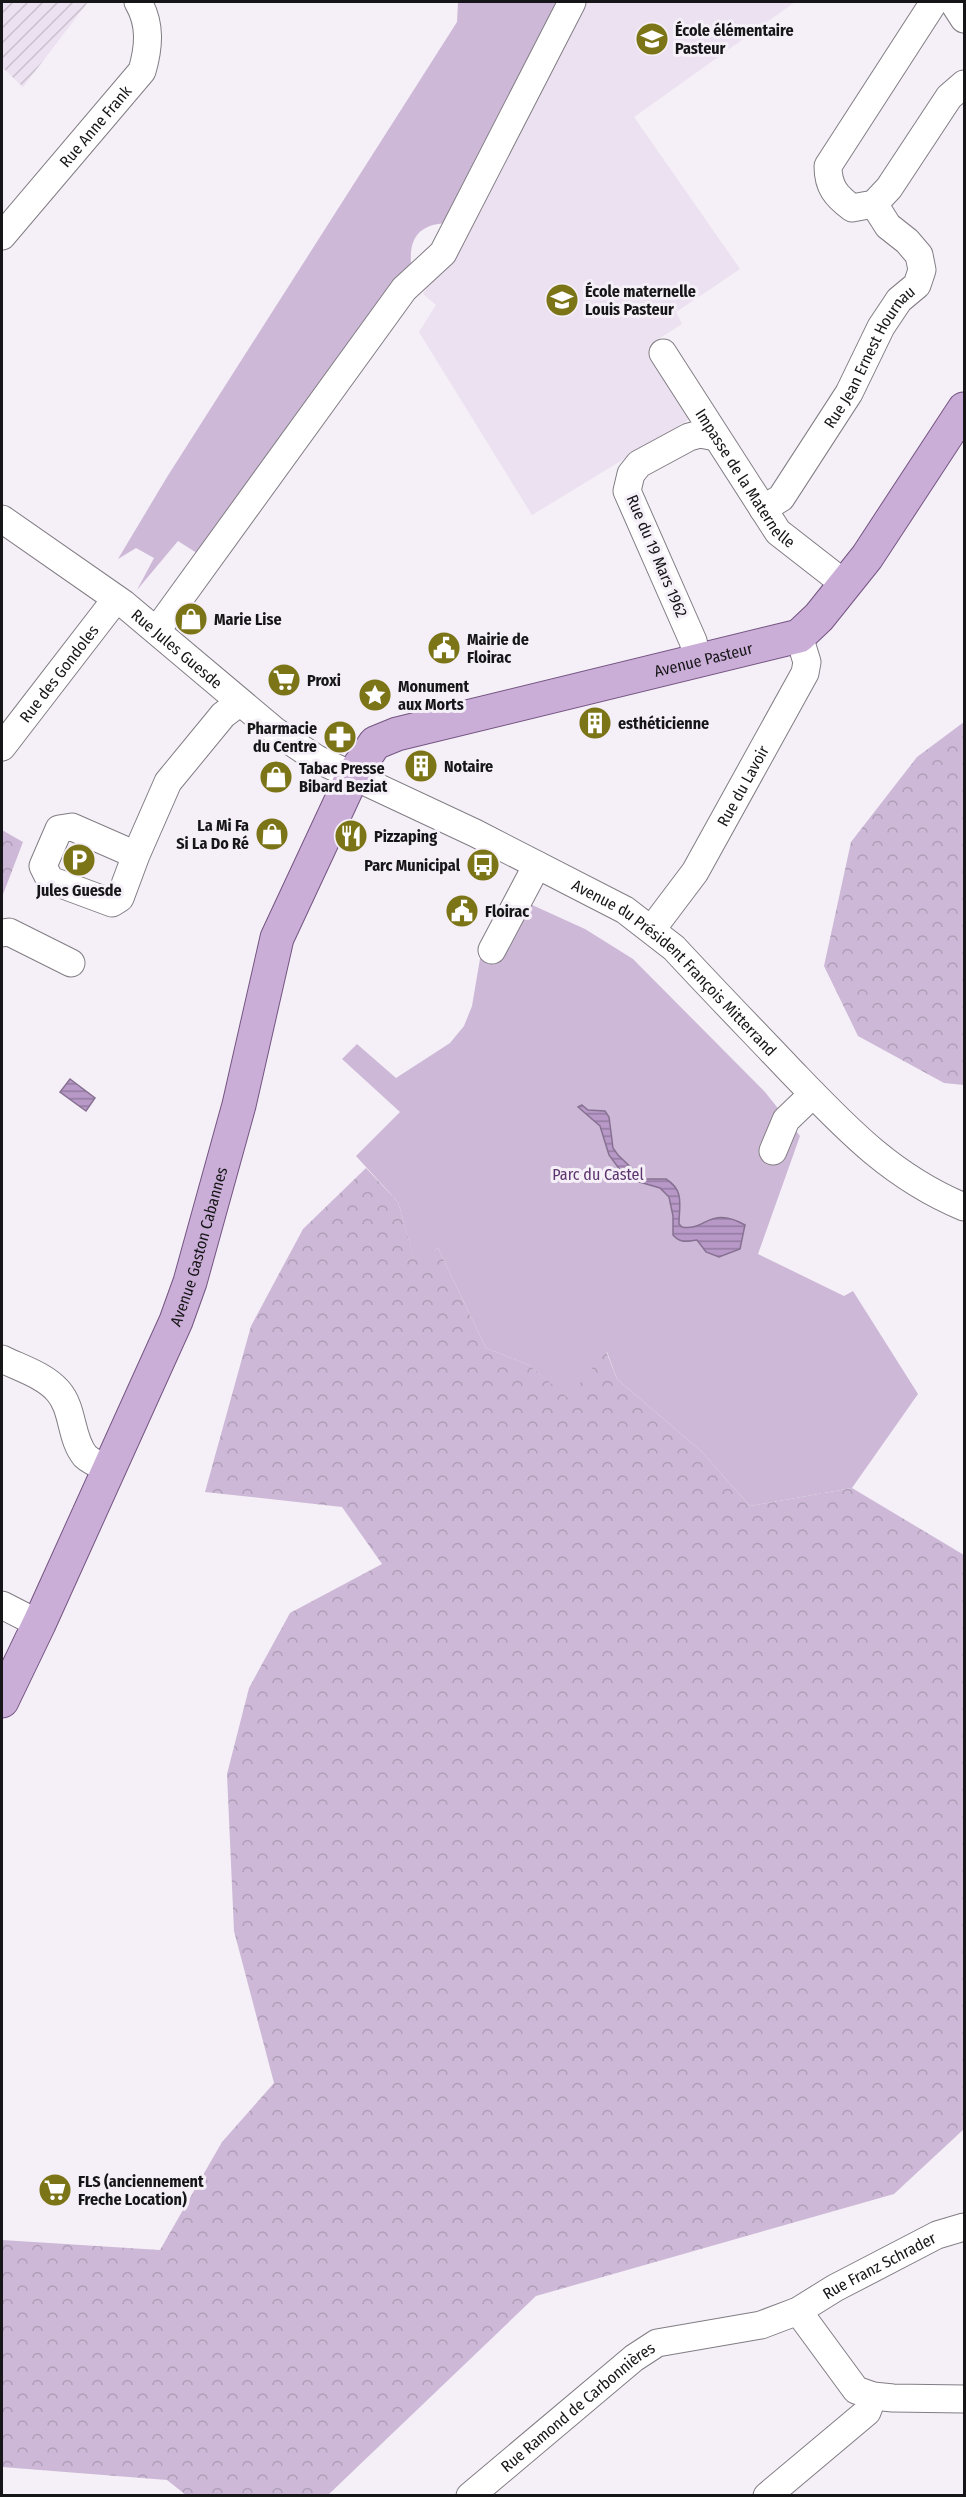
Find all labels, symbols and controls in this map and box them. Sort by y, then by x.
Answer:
place label: École élémentaire Pasteur [675,20,794,58]
school or university icon: École élémentaire Pasteur [634,21,670,57]
street label: Rue Anne Frank [55,81,135,171]
place label: École maternelle Louis Pasteur [585,281,696,319]
school or university icon: École maternelle Louis Pasteur [544,282,580,318]
street label: Rue Jean Ernest Hournau [819,282,918,431]
street label: Impasse de la Maternelle [692,405,799,551]
street label: Rue du 19 Mars 1962 [623,492,691,620]
shop icon: Marie Lise [173,601,209,637]
street label: Rue Jules Guesde [128,605,226,692]
place label: Marie Lise [214,610,282,629]
street label: Rue des Gondoles [15,621,102,726]
public building icon: Mairie de Floirac [426,630,462,666]
place label: Mairie de Floirac [467,630,529,667]
street label: Avenue Pasteur [652,638,755,681]
supermarket icon: Proxi [266,662,302,698]
place label: Proxi [307,671,341,690]
place icon: Monument aux Morts [357,677,393,713]
place label: Monument aux Morts [398,677,469,714]
building icon: esthéticienne [577,705,613,741]
place label: esthéticienne [618,714,709,733]
place label: Pharmacie du Centre [247,719,317,756]
pharmacy icon: Pharmacie du Centre [322,719,358,755]
street label: Rue du Lavoir [713,742,773,829]
building icon: Notaire [403,748,439,784]
place label: Notaire [444,757,493,776]
shop icon: Tabac Presse Bibard Beziat [258,759,294,795]
place label: Tabac Presse Bibard Beziat [299,759,388,796]
place label: La Mi Fa Si La Do Ré [176,816,249,853]
shop icon: La Mi Fa Si La Do Ré [254,816,290,852]
restaurant icon: Pizzaping [333,818,369,854]
place label: Pizzaping [374,827,437,846]
parking icon: Jules Guesde [61,842,97,878]
bus stop icon: Parc Municipal [465,847,501,883]
place label: Parc Municipal [364,856,461,875]
street label: Avenue du Président François Mitterrand [569,875,781,1060]
place label: Jules Guesde [35,881,122,900]
public building icon: Floirac [444,893,480,929]
place label: Floirac [485,902,529,921]
street label: Avenue Gaston Cabannes [166,1165,231,1329]
park label: Parc du Castel [552,1165,644,1184]
supermarket icon: FLS (anciennement Freche Location) [37,2172,73,2208]
place label: FLS (anciennement Freche Location) [78,2172,204,2209]
street label: Rue Franz Schrader [819,2228,939,2303]
street label: Rue Ramond de Carbonnières [497,2338,658,2476]

